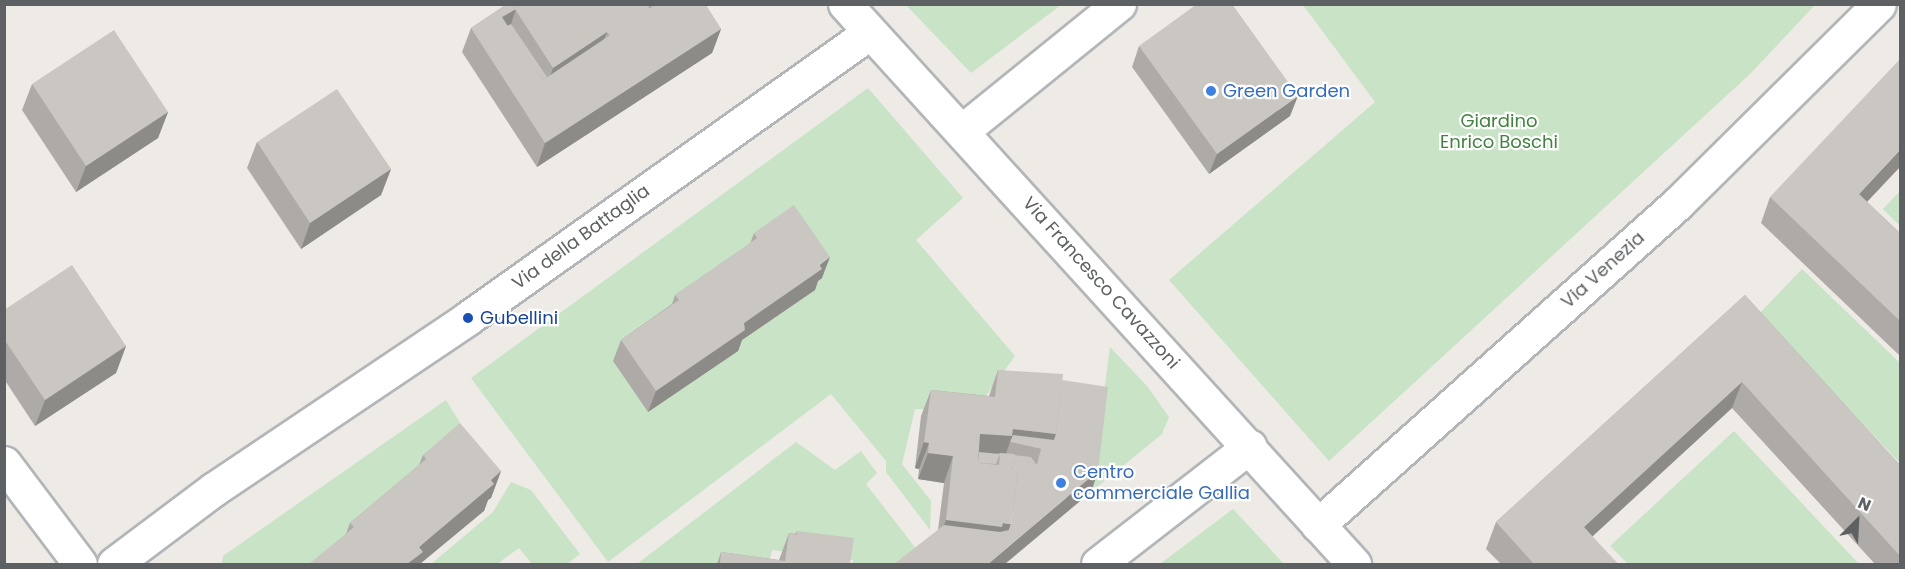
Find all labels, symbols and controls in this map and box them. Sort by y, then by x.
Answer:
place label: Green Garden [1223,80,1350,102]
marker: Green Garden [1204,84,1218,98]
park label: Giardino Enrico Boschi [1440,111,1558,154]
street label: Via della Battaglia [508,180,654,294]
street label: Via Francesco Cavazzoni [1018,193,1184,373]
street label: Via Venezia [1557,227,1649,313]
place label: Gubellini [480,307,558,329]
marker: Gubellini [461,311,475,325]
place label: Centro commerciale Gallia [1073,462,1250,504]
marker: Centro commerciale Gallia [1054,476,1068,490]
north arrow [1827,491,1887,551]
text: N [1854,491,1875,517]

